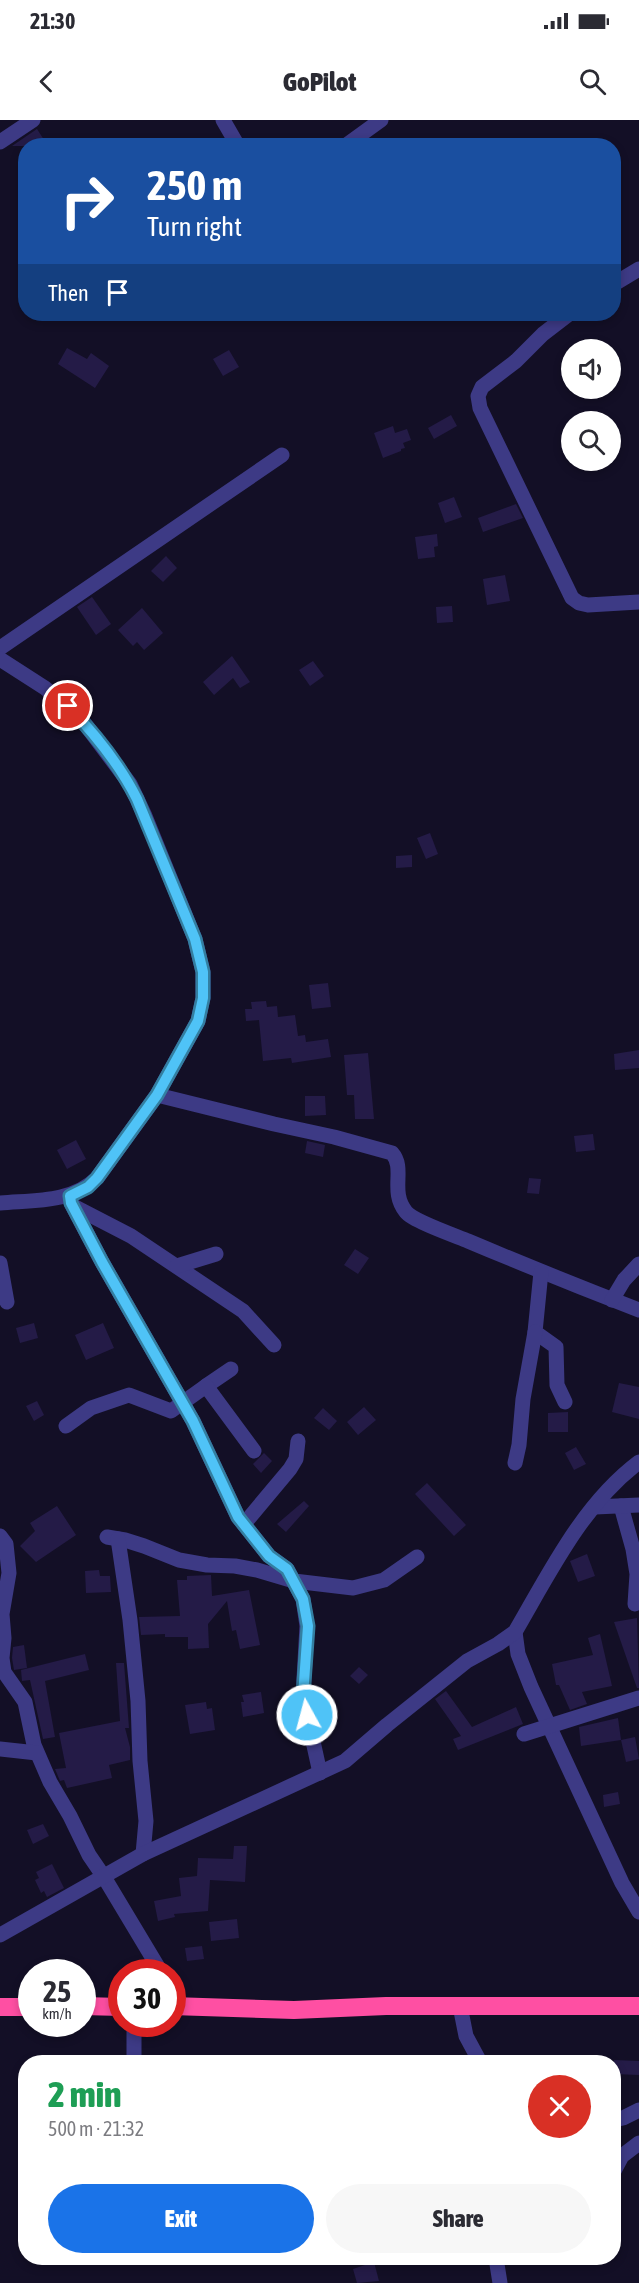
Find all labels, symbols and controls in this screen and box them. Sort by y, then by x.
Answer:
text: 21:30 [30,8,75,34]
icon: back [30,65,63,98]
icon: search [576,65,609,98]
text: GoPilot [283,66,356,97]
text: 250 m [147,161,242,209]
icon: right [48,162,126,240]
text: Turn right [147,211,242,242]
icon: arrive [101,276,134,309]
text: Then [48,280,89,306]
map controls [561,339,621,471]
button: sound [561,339,621,399]
button: search [561,411,621,471]
pin [42,680,93,731]
icon: arrive [51,689,84,722]
position arrow [275,1683,339,1747]
speed limit sign: 30 [108,1959,186,2037]
text: 25 [43,1974,71,2008]
text: km/h [42,2005,72,2022]
text: 2 min [48,2073,122,2115]
button: close [528,2075,591,2138]
text: 500 m · 21:32 [48,2117,144,2140]
button: Exit [48,2184,314,2253]
button: Share [326,2184,591,2253]

